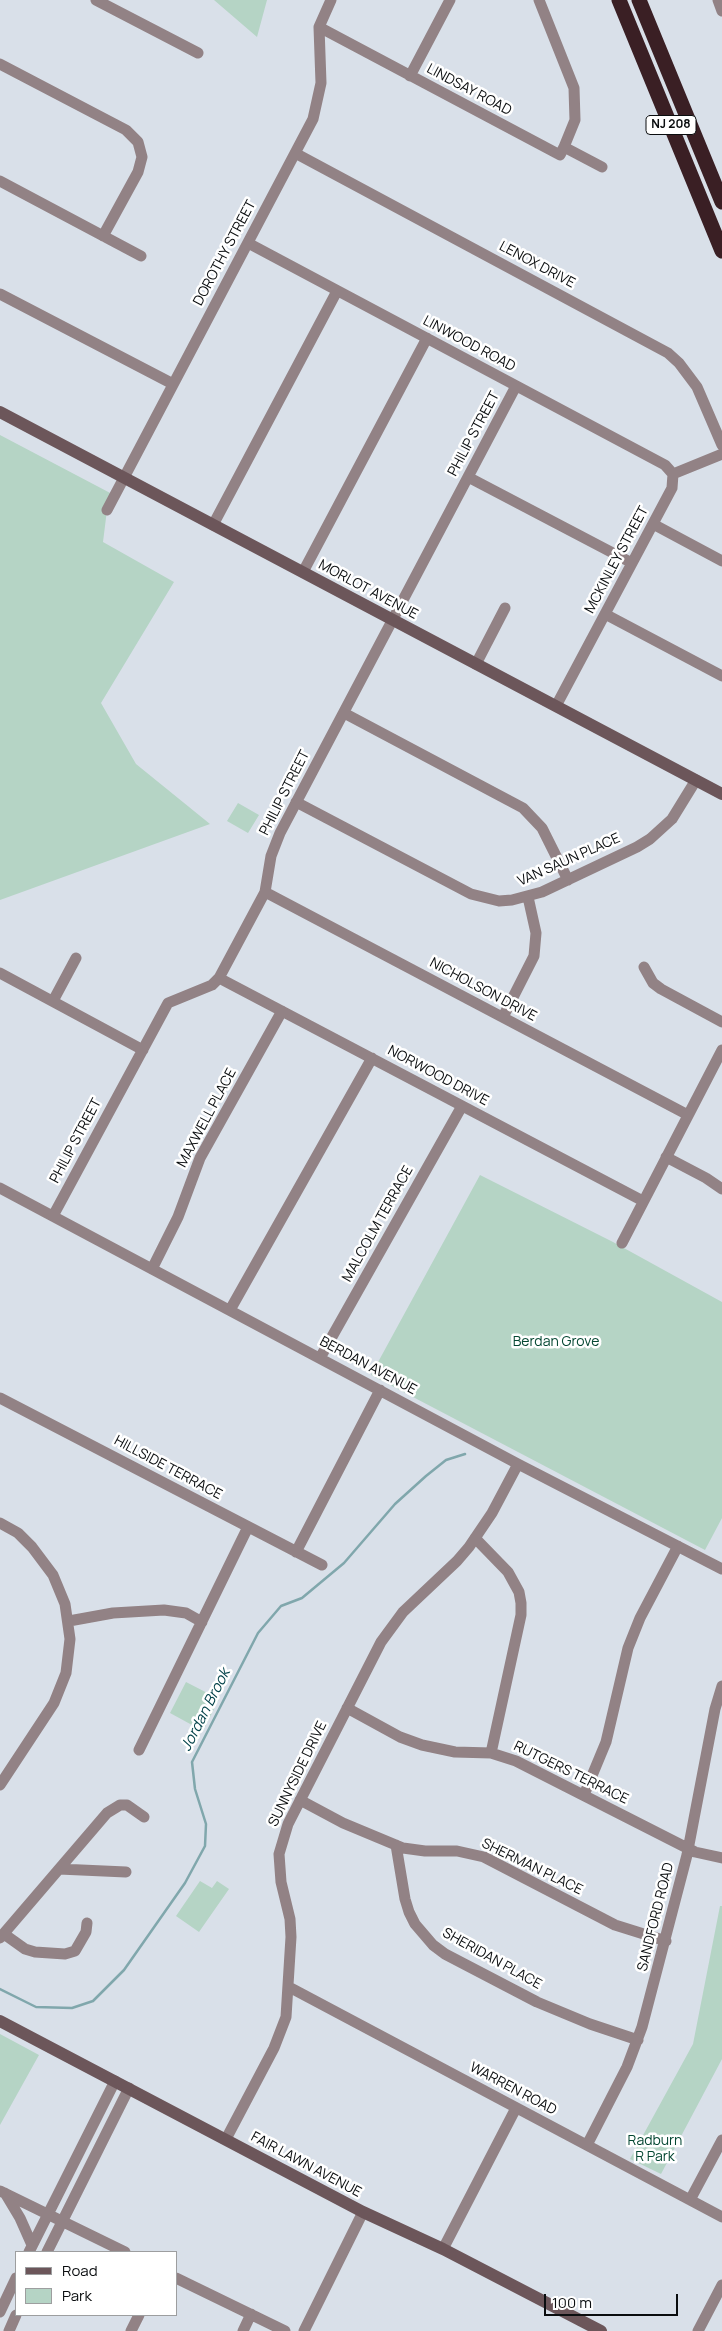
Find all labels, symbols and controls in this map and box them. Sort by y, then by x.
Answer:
street label: LINDSAY ROAD [424,61,514,119]
road number: NJ 208 [646,116,696,134]
street label: DOROTHY STREET [190,197,260,309]
street label: LENOX DRIVE [496,238,578,292]
street label: LINWOOD ROAD [420,313,518,375]
street label: PHILIP STREET [445,389,503,479]
street label: MCKINLEY STREET [582,504,652,616]
street label: MORLOT AVENUE [315,557,421,623]
street label: PHILIP STREET [256,748,314,838]
street label: VAN SAUN PLACE [515,830,623,890]
street label: NICHOLSON DRIVE [427,955,539,1025]
street label: NORWOOD DRIVE [385,1042,491,1110]
street label: MAXWELL PLACE [174,1066,240,1170]
street label: PHILIP STREET [47,1096,105,1186]
street label: MALCOLM TERRACE [339,1163,417,1285]
street label: BERDAN AVENUE [317,1333,419,1399]
park label: Berdan Grove [513,1334,599,1350]
street label: HILLSIDE TERRACE [111,1432,225,1504]
water label: Jordan Brook [178,1666,234,1754]
street label: SUNNYSIDE DRIVE [265,1719,331,1829]
street label: RUTGERS TERRACE [511,1738,631,1808]
street label: SHERMAN PLACE [479,1835,585,1899]
street label: SANDFORD ROAD [634,1861,678,1973]
street label: SHERIDAN PLACE [439,1925,545,1993]
street label: WARREN ROAD [467,2059,559,2119]
street label: FAIR LAWN AVENUE [248,2129,364,2201]
park label: Radburn R Park [628,2133,682,2166]
legend [15,2251,178,2316]
text: Road [62,2260,98,2281]
scale bar [547,2284,681,2316]
text: Park [62,2285,92,2306]
text: 100 m [552,2292,592,2313]

